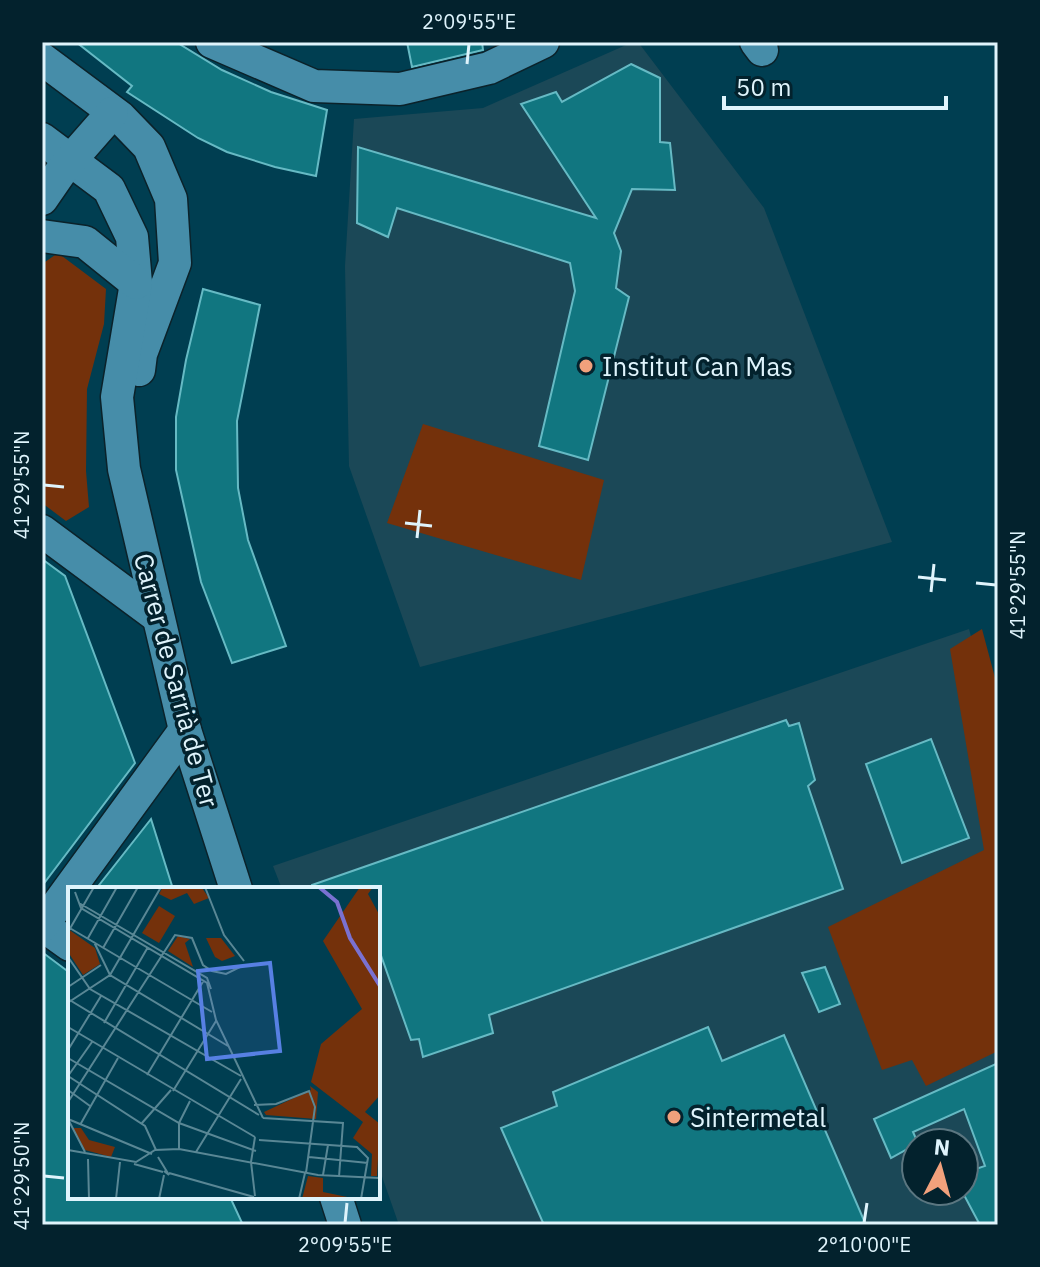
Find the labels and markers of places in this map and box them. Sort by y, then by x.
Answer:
place label: Institut Can Mas [602,349,793,383]
marker: Institut Can Mas [577,357,595,375]
place label: Sintermetal [690,1100,826,1134]
marker: Sintermetal [665,1108,683,1126]

